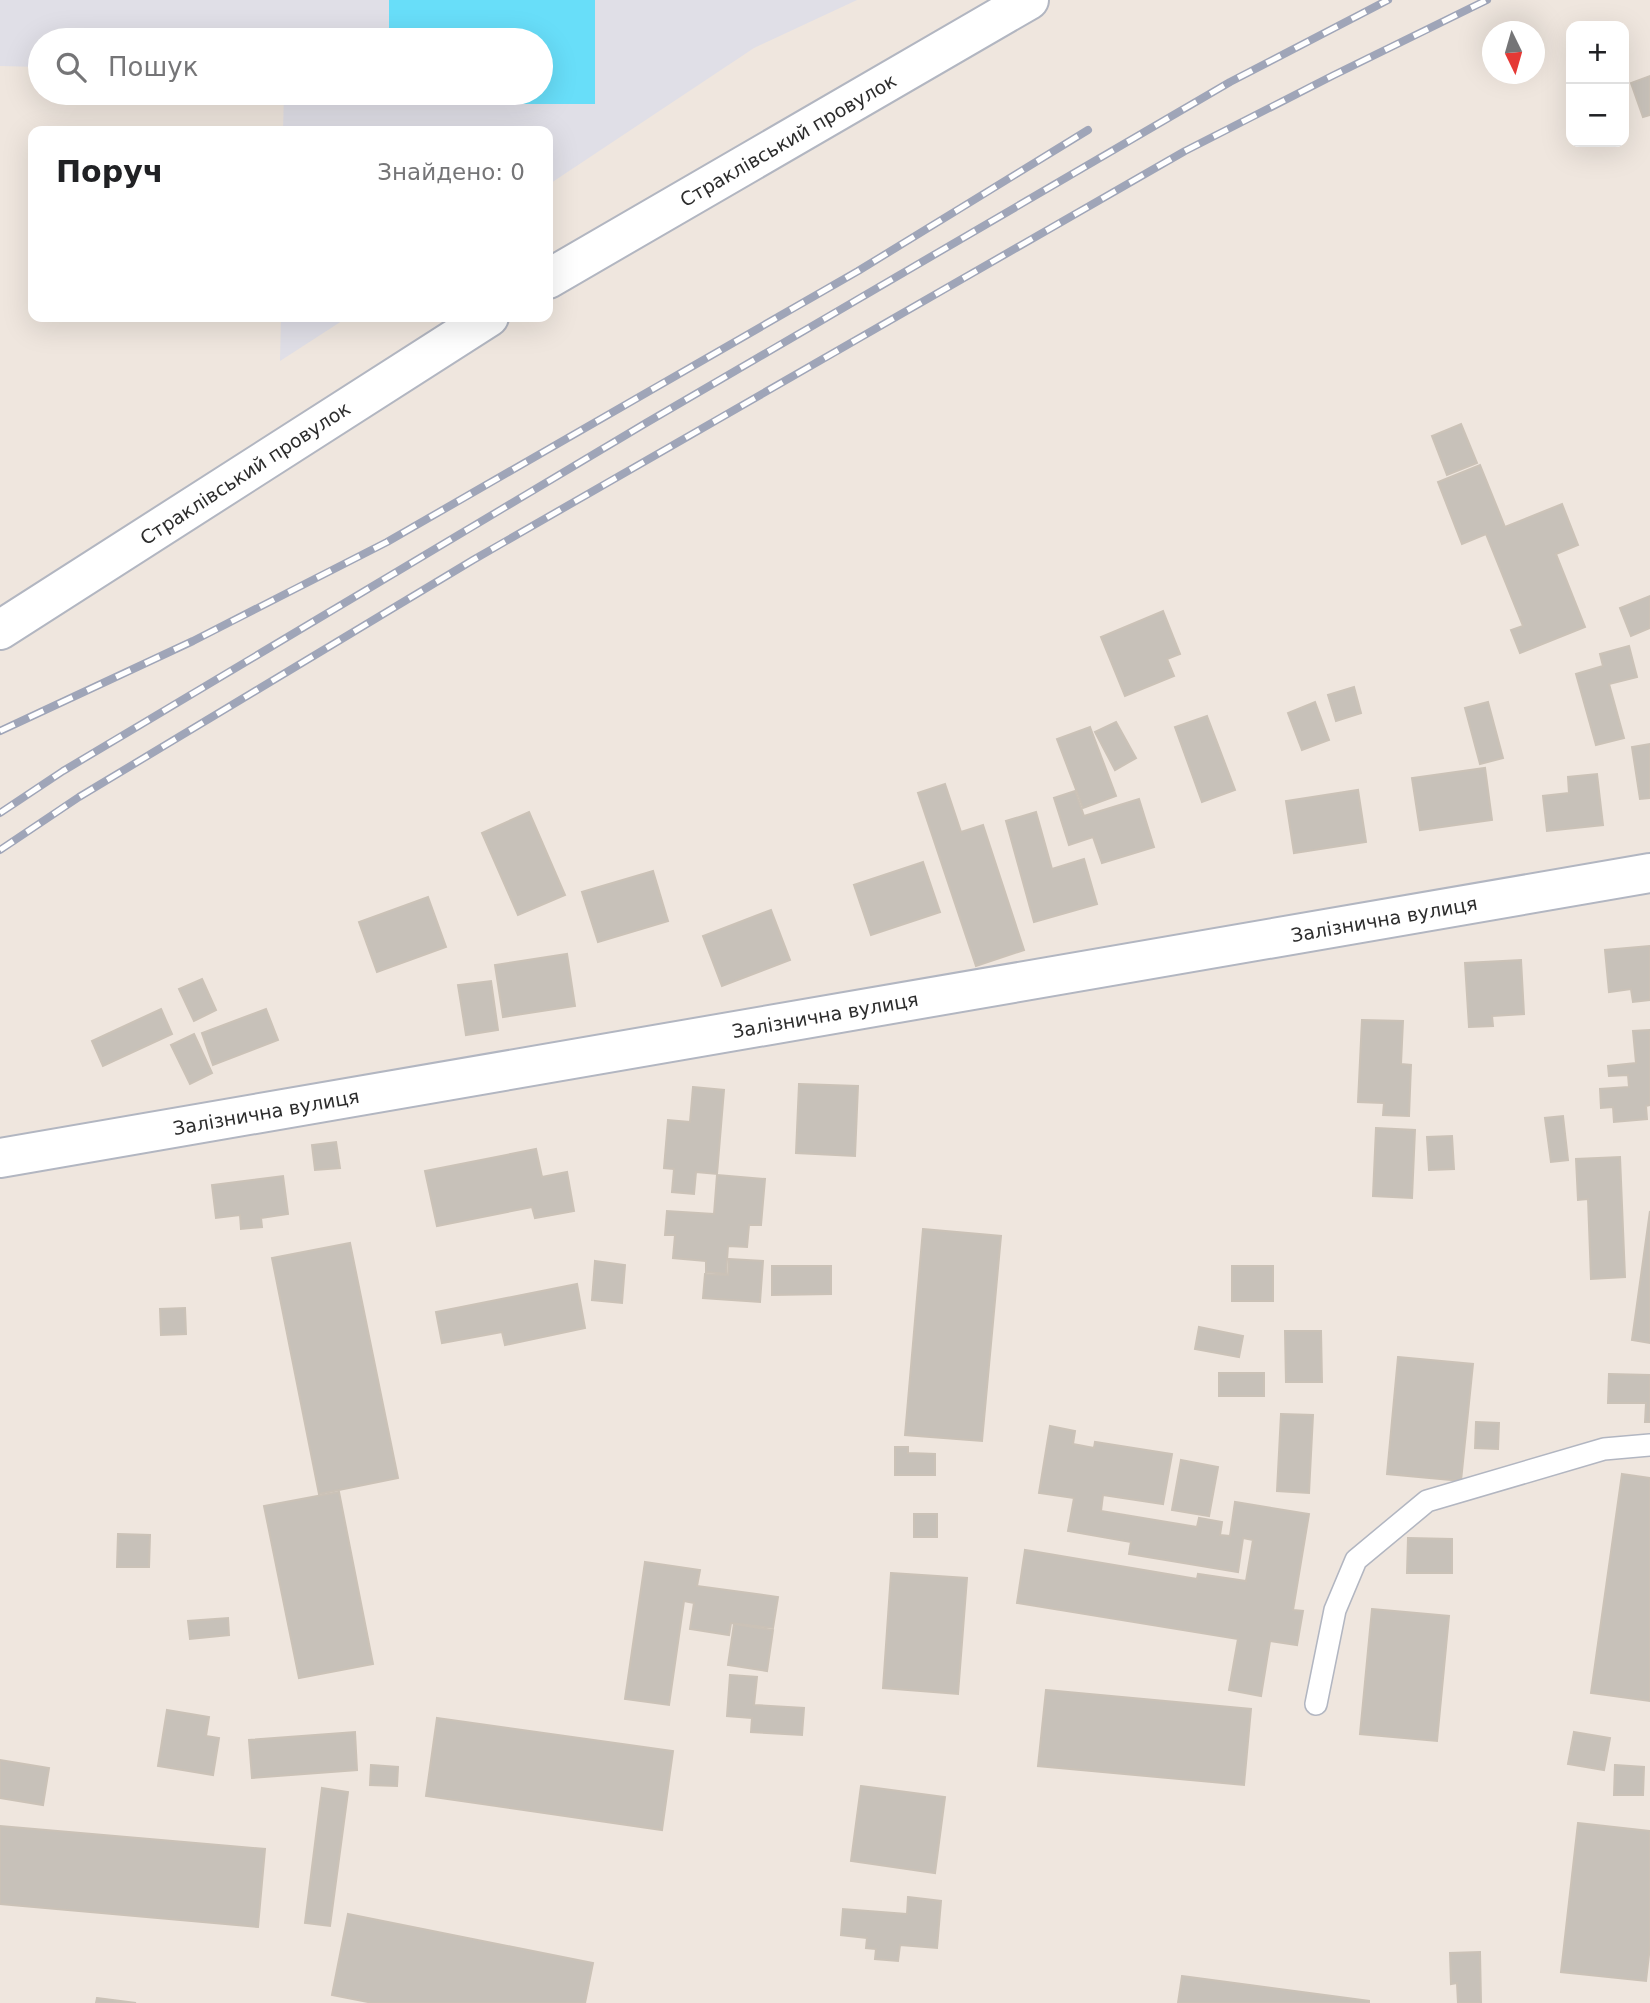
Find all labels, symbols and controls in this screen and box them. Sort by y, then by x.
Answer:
north arrow [1482,21,1545,84]
map controls [1566,21,1629,147]
button: + [1566,21,1629,84]
search box [28,28,553,105]
icon: search [52,48,90,86]
text: Пошук [108,52,198,82]
street label: Страклівський провулок [676,69,900,211]
button: − [1566,84,1629,147]
text: Поруч [56,154,163,189]
text: Знайдено: 0 [377,159,525,185]
street label: Страклівський провулок [136,397,354,549]
street label: Залізнична вулиця [1289,892,1479,946]
street label: Залізнична вулиця [730,988,920,1042]
street label: Залізнична вулиця [171,1085,361,1139]

